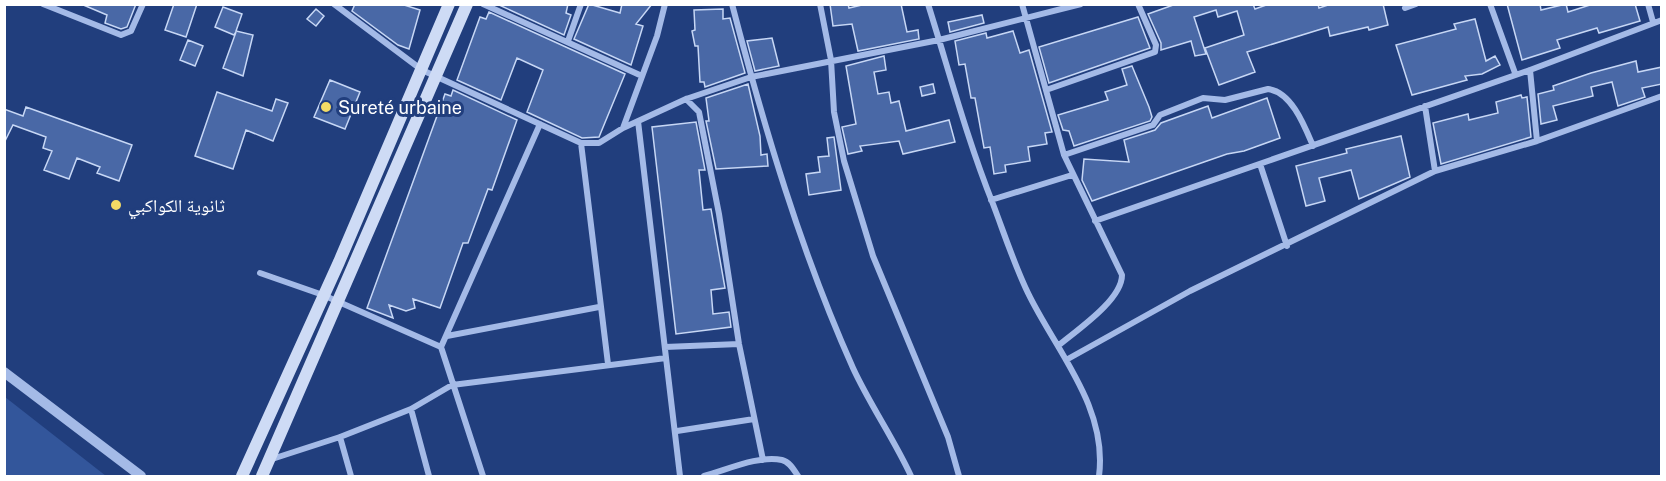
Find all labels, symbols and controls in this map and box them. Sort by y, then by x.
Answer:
place label: Sureté urbaine [338,97,462,118]
marker: Sureté urbaine [319,100,333,114]
place label: ثانوية الكواكبي [128,195,225,220]
marker: ثانوية الكواكبي [109,198,123,212]

